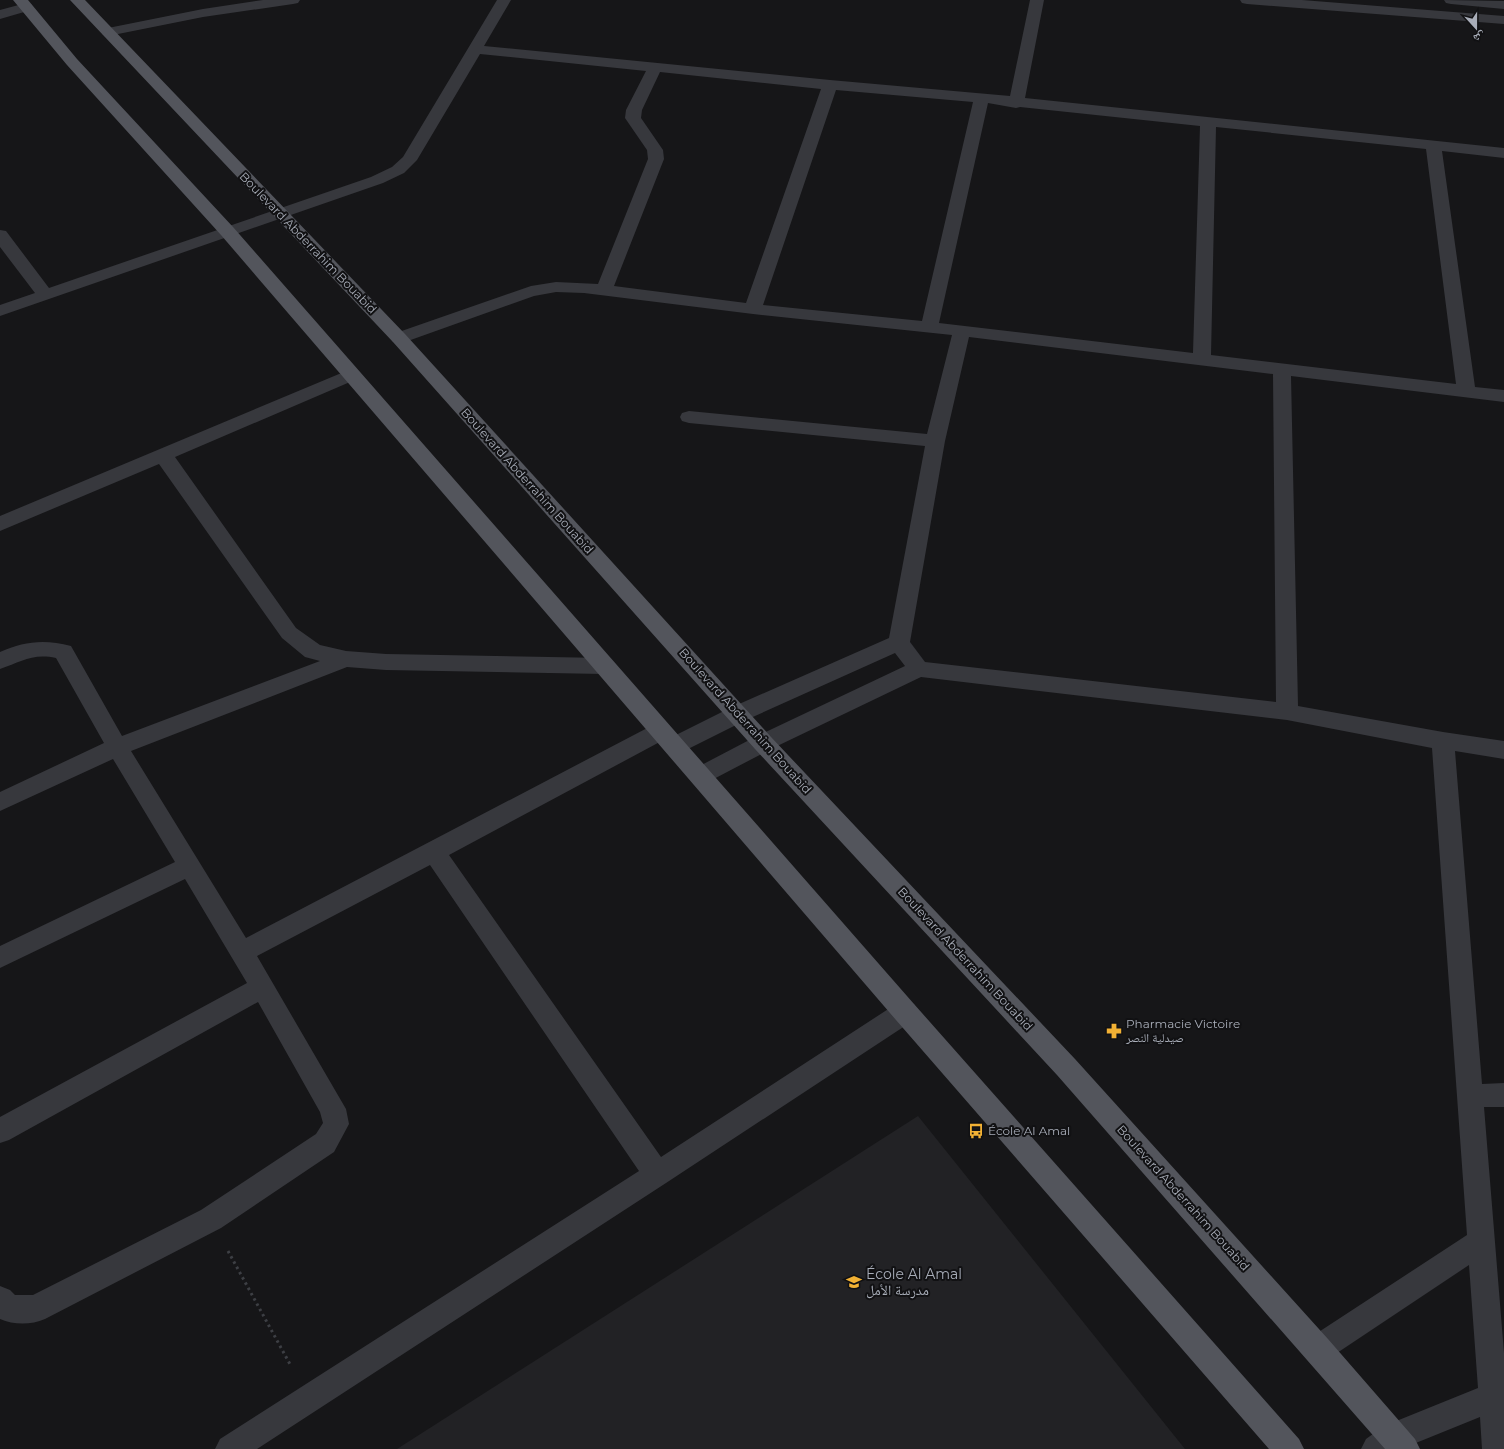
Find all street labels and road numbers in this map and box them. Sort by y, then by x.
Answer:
street label: Boulevard Abderrahim Bouabid [237,169,380,317]
street label: Boulevard Abderrahim Bouabid [458,405,597,557]
street label: Boulevard Abderrahim Bouabid [676,645,815,797]
street label: Boulevard Abderrahim Bouabid [895,884,1036,1034]
street label: Boulevard Abderrahim Bouabid [1114,1122,1253,1274]

